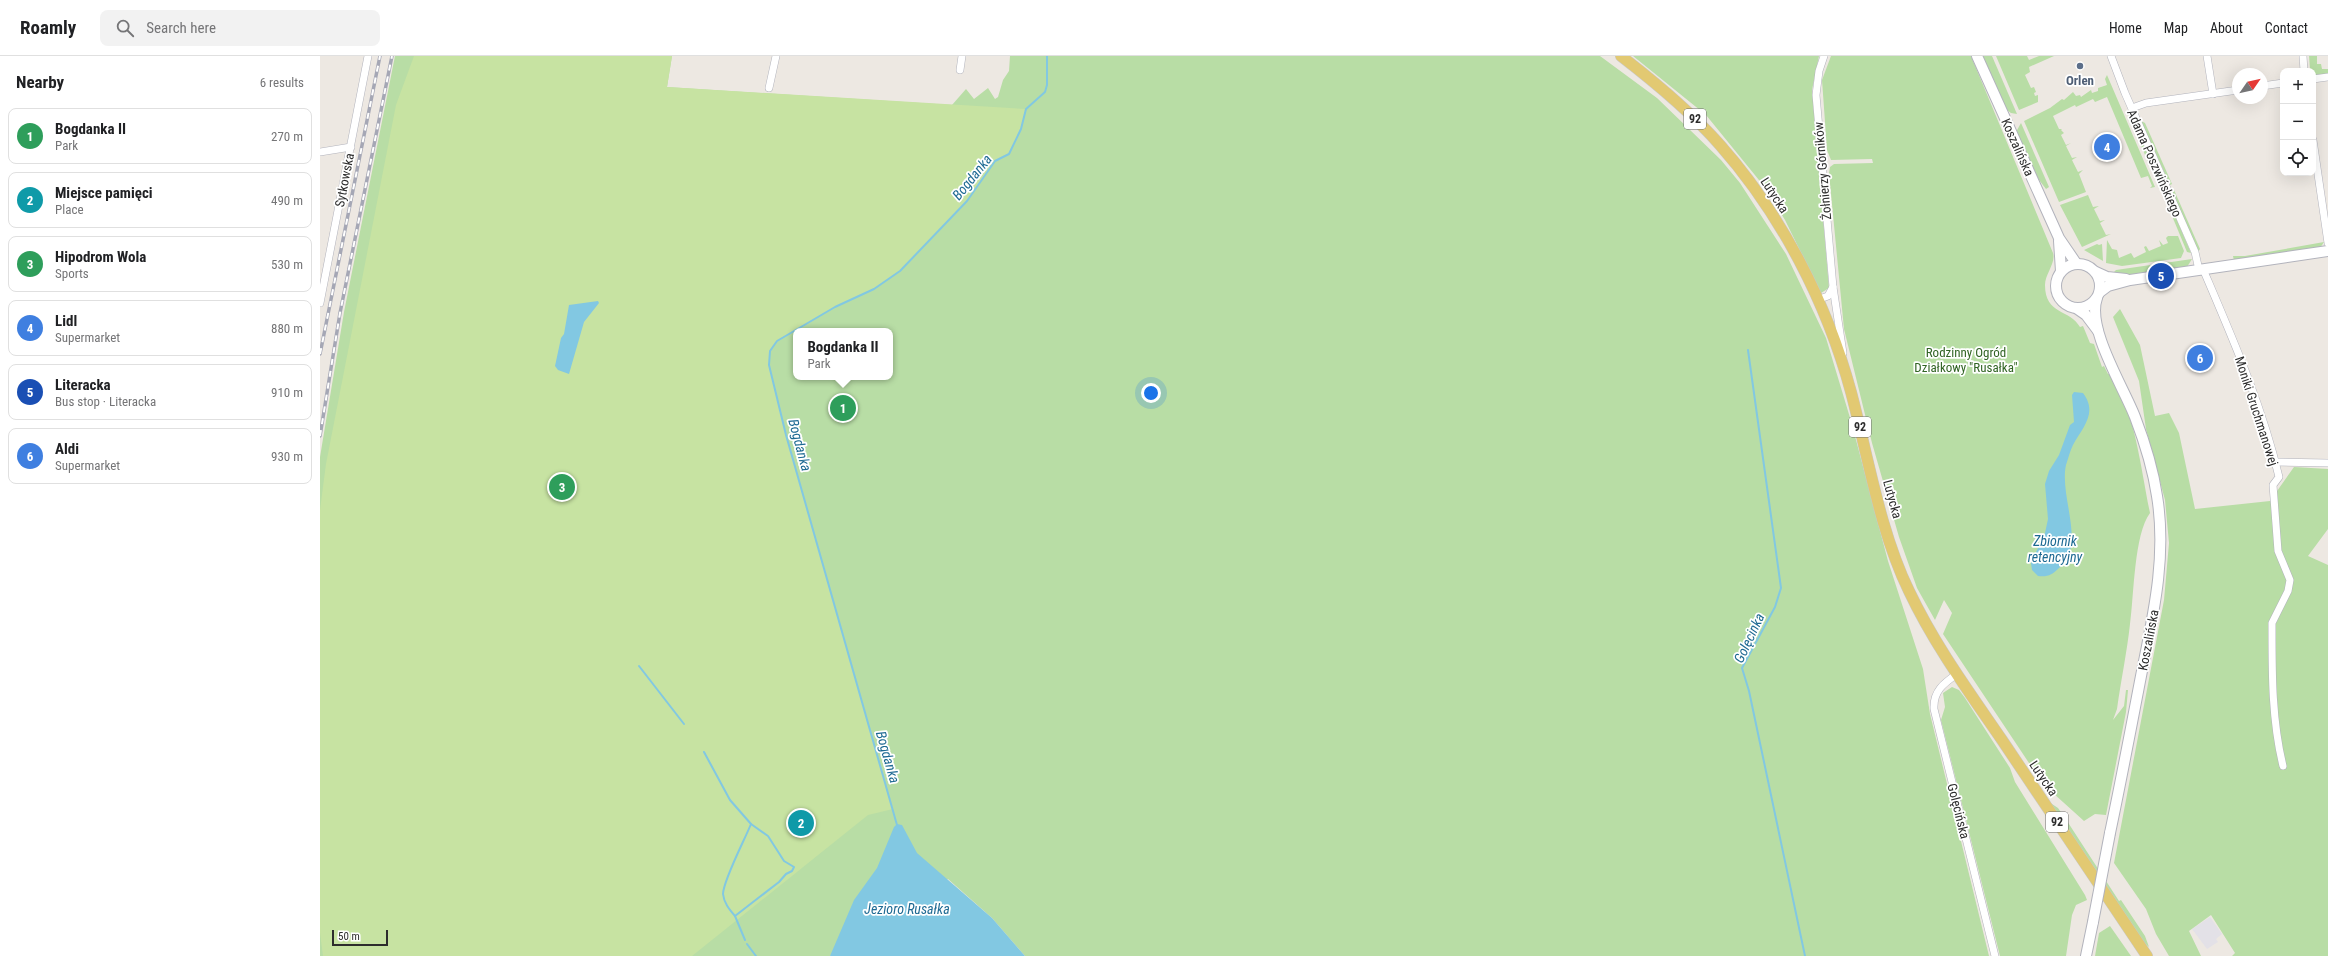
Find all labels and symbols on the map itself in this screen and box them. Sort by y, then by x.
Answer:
marker: Orlen [2075,61,2085,71]
north arrow [2232,68,2268,104]
place label: Orlen [2066,73,2094,88]
street label: Adama Poszwińskiego [2124,107,2185,219]
road number: 92 [1684,109,1706,129]
street label: Koszalińska [1998,116,2037,178]
street label: Żołnierzy Górników [1811,121,1834,221]
pin: 4 [2094,132,2120,162]
water label: Bogdanka [949,151,995,203]
street label: Sytkowska [332,152,357,208]
street label: Lutycka [1758,175,1792,216]
pin: 5 [2148,261,2174,291]
pin: 6 [2187,343,2213,373]
park label: Rodzinny Ogród Działkowy "Rusałka" [1914,345,2018,375]
street label: Moniki Gruchmanowej [2232,355,2281,468]
your location [1141,383,1161,403]
pin: 1 [830,393,856,423]
water label: Bogdanka [785,417,815,473]
road number: 92 [1849,417,1871,437]
pin: 3 [549,472,575,502]
street label: Lutycka [1880,478,1905,520]
water label: Zbiornik retencyjny [2028,533,2083,565]
street label: Koszalińska [2135,608,2162,672]
water label: Golęcinka [1731,611,1767,665]
water label: Bogdanka [873,729,903,785]
street label: Lutycka [2026,758,2061,799]
street label: Golęcińska [1944,782,1973,840]
pin: 2 [788,808,814,838]
road number: 92 [2046,812,2068,832]
water label: Jezioro Rusałka [864,901,950,917]
scale bar [332,928,388,947]

